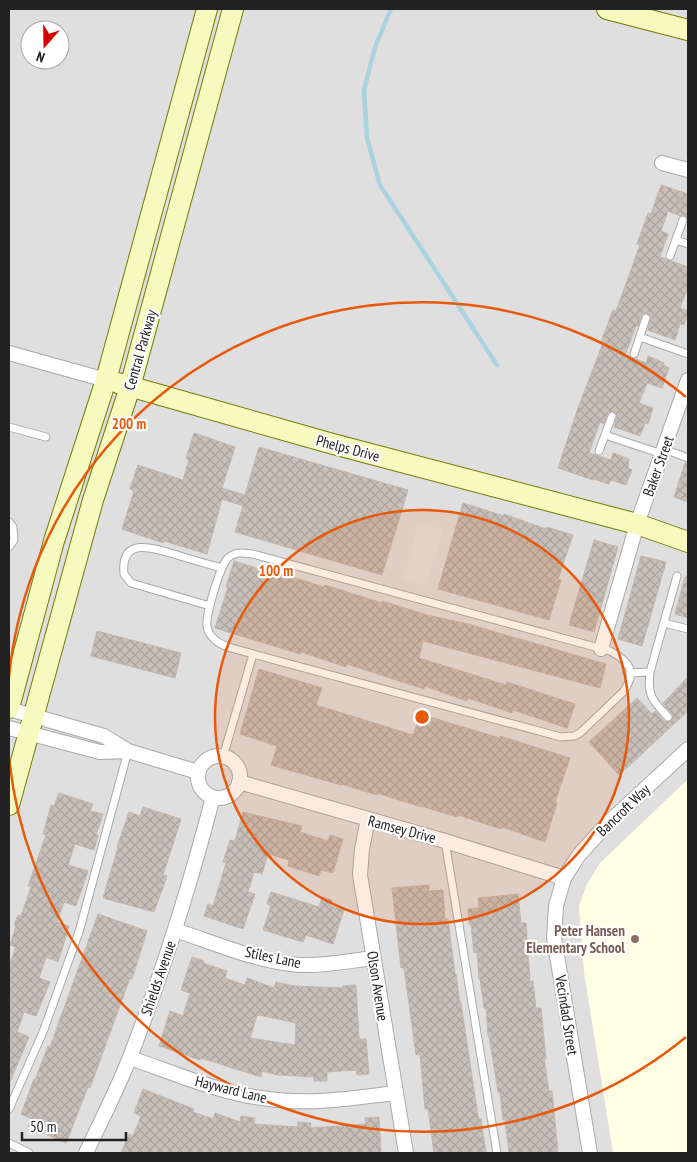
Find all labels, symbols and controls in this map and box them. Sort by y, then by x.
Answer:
north arrow [20,20,70,70]
text: N [34,47,47,67]
street label: Central Parkway [119,307,161,392]
text: 200 m [112,414,146,433]
street label: Phelps Drive [314,430,382,466]
street label: Baker Street [638,433,678,499]
text: 100 m [259,561,293,580]
centre of rings [413,708,431,726]
street label: Bancroft Way [592,780,654,840]
street label: Ramsey Drive [366,811,438,847]
place label: Peter Hansen Elementary School [526,921,625,957]
marker: Peter Hansen Elementary School [629,933,641,945]
street label: Shields Avenue [136,938,180,1018]
street label: Stiles Lane [243,942,303,972]
street label: Olson Avenue [363,950,393,1022]
street label: Vecindad Street [551,973,583,1056]
street label: Hayward Lane [193,1071,269,1107]
scale bar [22,1110,126,1142]
text: 50 m [30,1117,56,1136]

